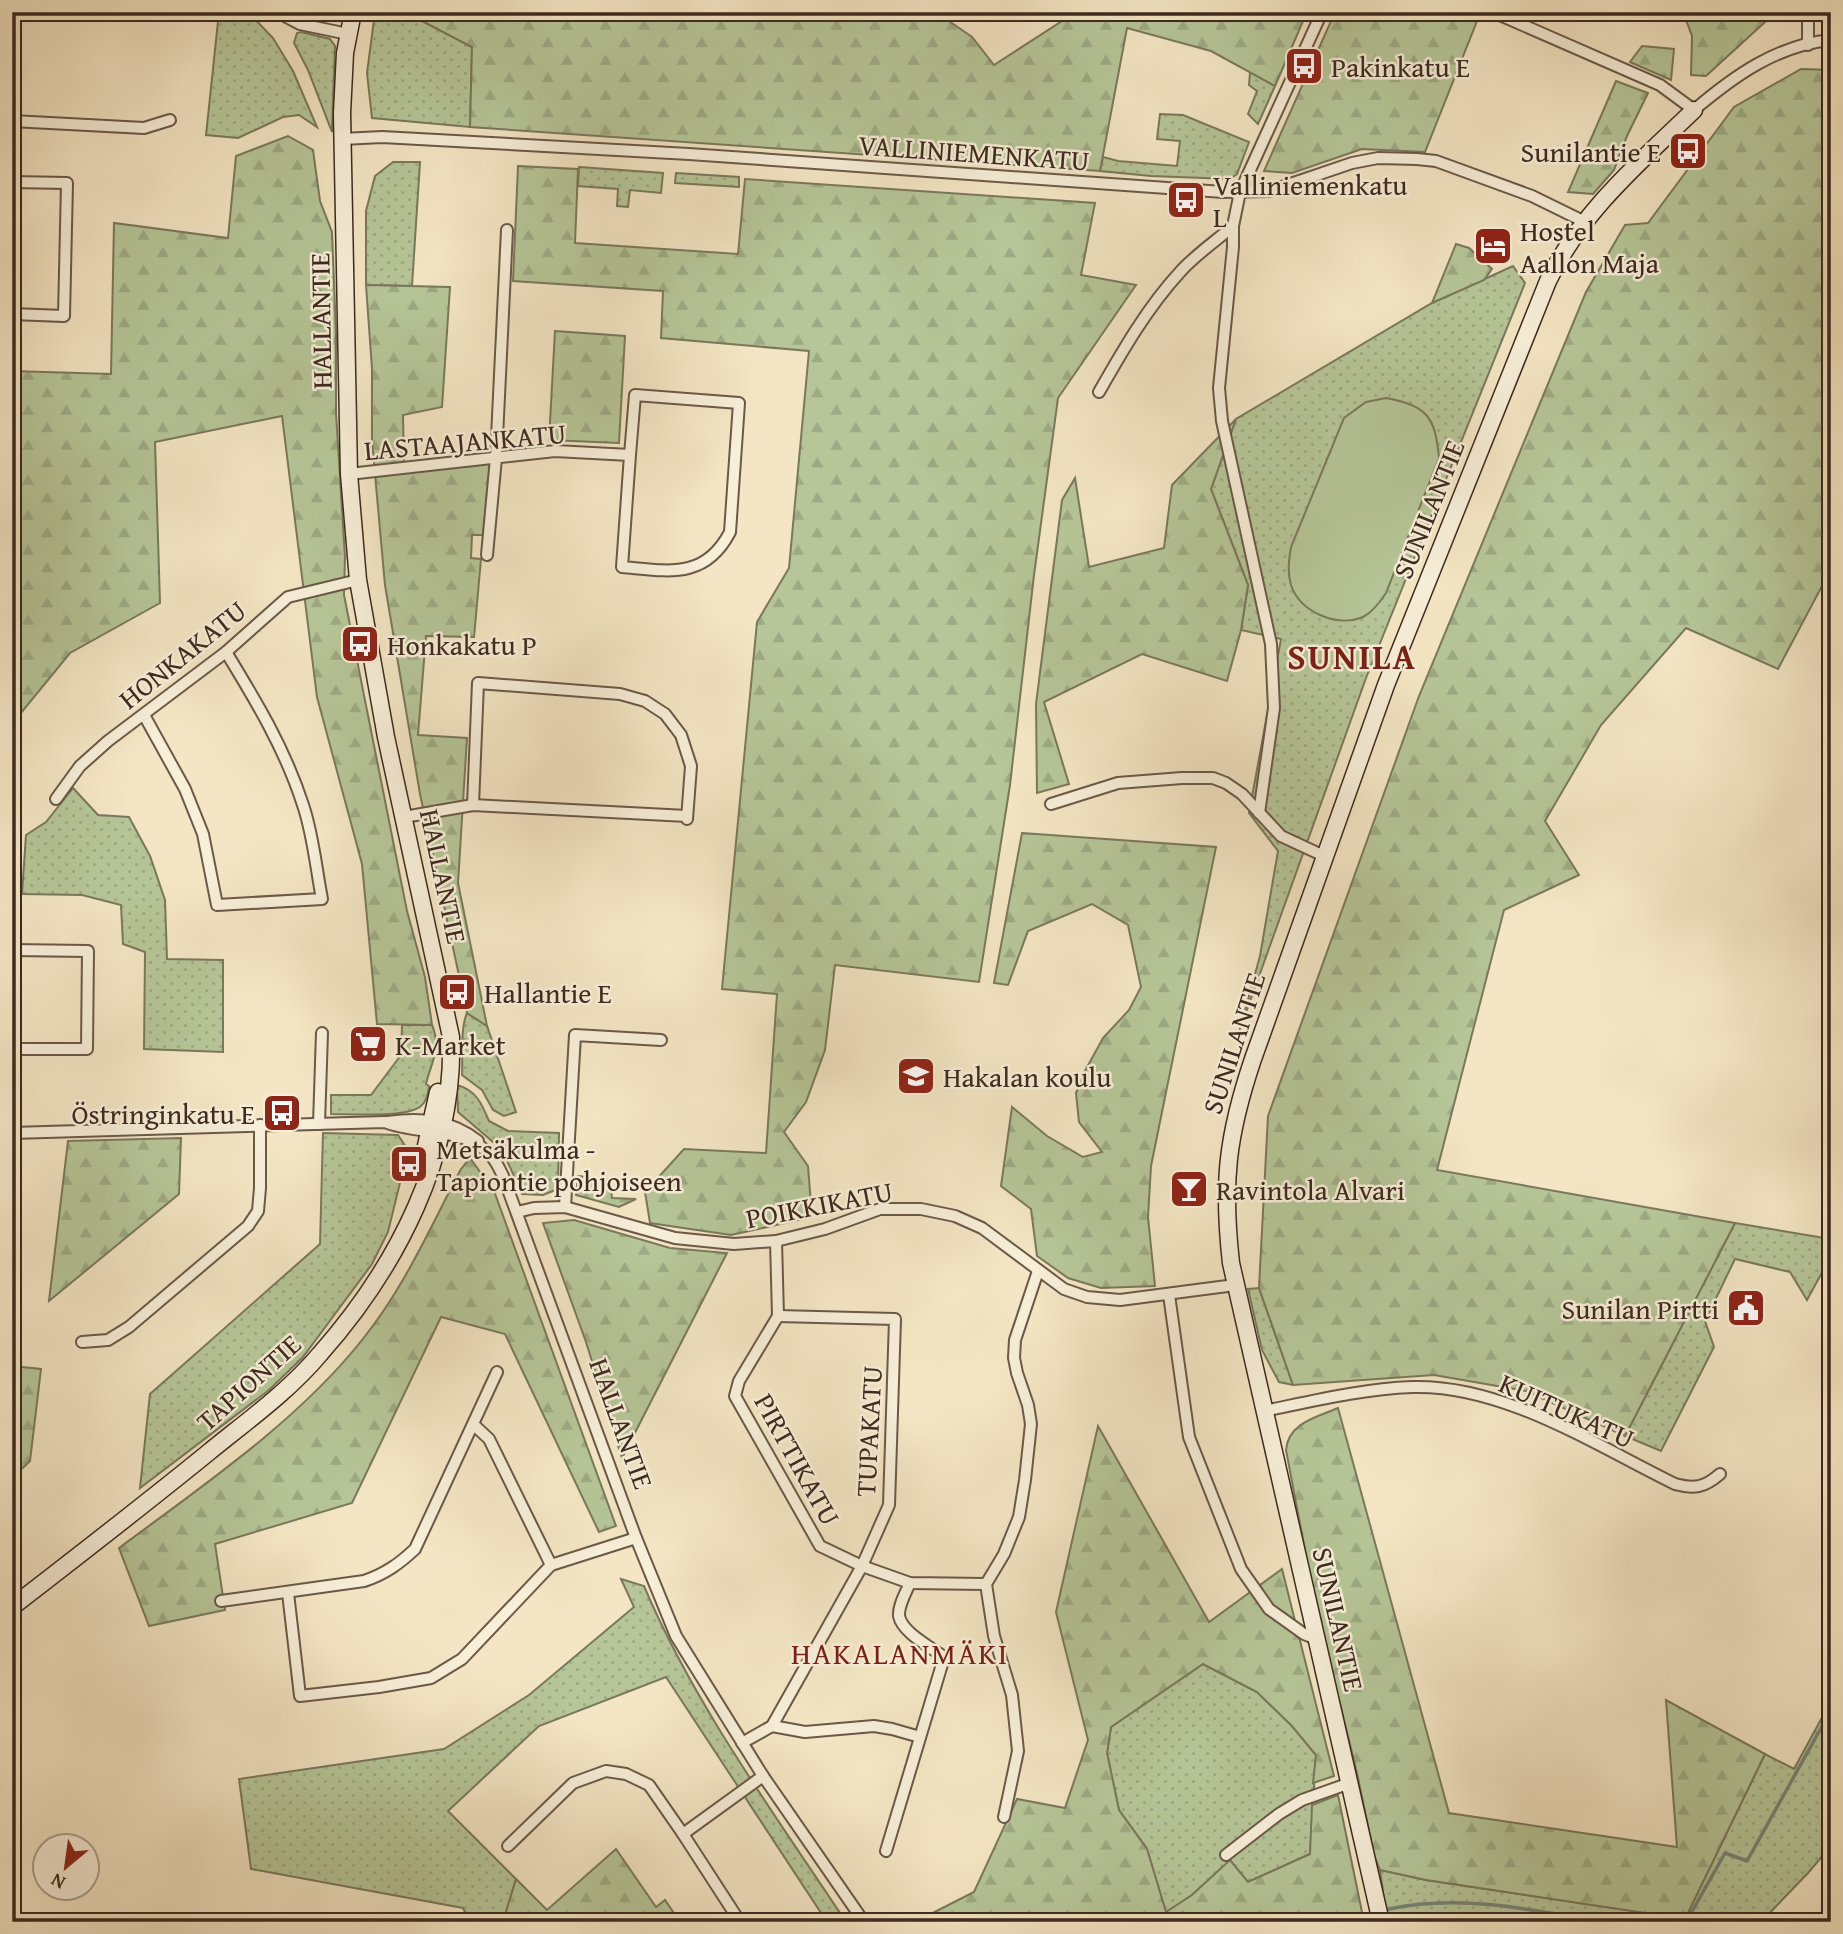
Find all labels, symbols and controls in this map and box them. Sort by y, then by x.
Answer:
bus stop icon: Pakinkatu E [1283,45,1325,87]
place label: Pakinkatu E [1331,46,1470,87]
street label: VALLINIEMENKATU [857,123,1091,181]
bus stop icon: Sunilantie E [1667,130,1709,172]
place label: Sunilantie E [1521,131,1661,172]
place label: Valliniemenkatu L [1213,164,1407,237]
bus stop icon: Valliniemenkatu L [1165,179,1207,221]
place label: Hostel Aallon Maja [1520,210,1660,283]
hotel icon: Hostel Aallon Maja [1472,225,1514,267]
street label: HALLANTIE [298,252,342,390]
street label: LASTAAJANKATU [362,412,568,470]
street label: SUNILANTIE [1382,433,1474,585]
street label: HONKAKATU [109,590,255,718]
bus stop icon: Honkakatu P [339,623,381,665]
place label: Honkakatu P [387,624,537,665]
district label: SUNILA [1287,631,1417,682]
street label: HALLANTIE [410,805,478,947]
street label: SUNILANTIE [1191,967,1275,1119]
bus stop icon: Hallantie E [436,971,478,1013]
place label: Hallantie E [484,972,612,1013]
supermarket icon: K-Market [347,1023,389,1065]
place label: K-Market [395,1024,506,1065]
school or university icon: Hakalan koulu [895,1055,937,1097]
place label: Hakalan koulu [943,1056,1111,1097]
bus stop icon: Östringinkatu E [261,1092,303,1134]
place label: Östringinkatu E [72,1093,255,1134]
place label: Metsäkulma - Tapiontie pohjoiseen [436,1128,682,1201]
bus stop icon: Metsäkulma - Tapiontie pohjoiseen [388,1143,430,1185]
bar icon: Ravintola Alvari [1168,1168,1210,1210]
place label: Ravintola Alvari [1216,1169,1405,1210]
street label: POIKKIKATU [742,1170,896,1238]
public building icon: Sunilan Pirtti [1725,1287,1767,1329]
place label: Sunilan Pirtti [1562,1288,1719,1329]
street label: TAPIONTIE [187,1324,309,1440]
street label: HALLANTIE [579,1352,665,1494]
street label: KUITUKATU [1493,1362,1641,1458]
street label: TUPAKATU [844,1365,892,1497]
street label: PIRTTIKATU [745,1385,851,1533]
street label: SUNILANTIE [1303,1543,1375,1695]
district label: HAKALANMÄKI [791,1631,1009,1675]
north arrow [32,1832,102,1902]
text: N [45,1866,70,1897]

